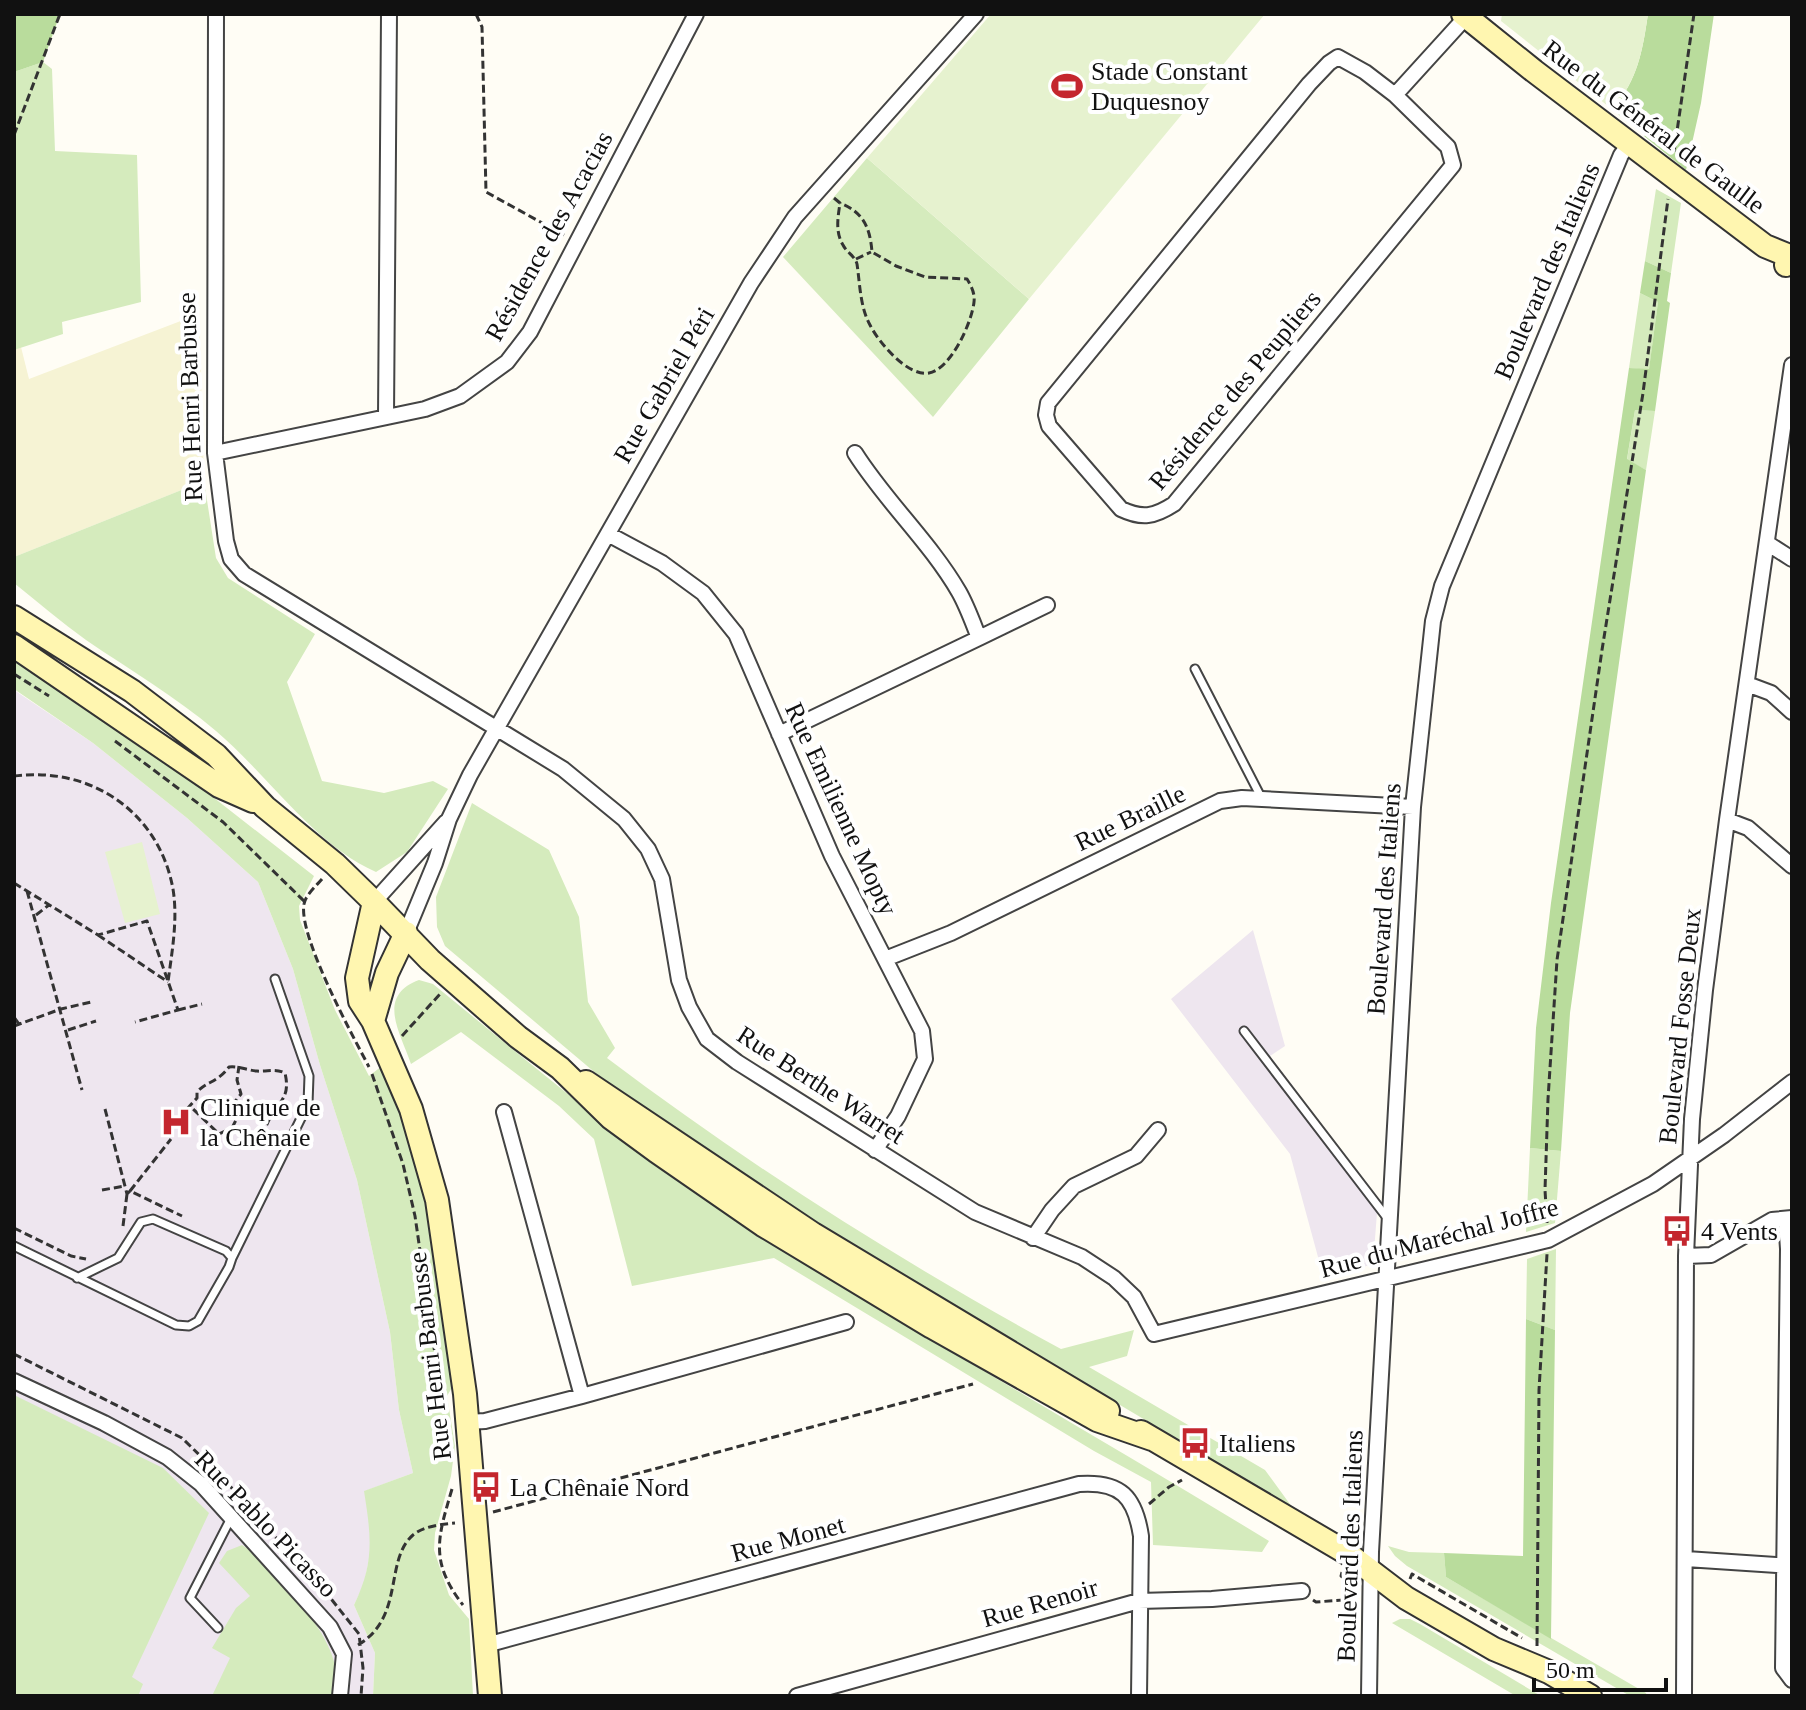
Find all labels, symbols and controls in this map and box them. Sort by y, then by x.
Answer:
street label: Rue du Général de Gaulle [1537,34,1771,220]
place label: Stade Constant Duquesnoy [1091,57,1248,116]
sports icon: Stade Constant Duquesnoy [1050,69,1084,103]
street label: Résidence des Acacias [479,126,619,346]
street label: Boulevard des Italiens [1488,158,1606,384]
street label: Résidence des Peupliers [1143,284,1327,496]
street label: Rue Henri Barbusse [172,292,208,502]
street label: Rue Gabriel Péri [608,302,720,468]
street label: Rue Emilienne Mopty [779,698,903,920]
street label: Rue Braille [1070,779,1190,857]
street label: Boulevard des Italiens [1361,782,1407,1016]
street label: Boulevard Fosse Deux [1653,907,1707,1145]
street label: Rue Berthe Warret [732,1020,911,1150]
place label: Clinique de la Chênaie [200,1093,321,1152]
hospital icon: Clinique de la Chênaie [159,1105,193,1139]
street label: Rue du Maréchal Joffre [1317,1192,1561,1284]
bus stop icon: 4 Vents [1660,1214,1694,1248]
place label: 4 Vents [1701,1217,1778,1246]
street label: Rue Henri Barbusse [403,1250,457,1462]
bus stop icon: Italiens [1178,1426,1212,1460]
place label: Italiens [1219,1429,1296,1458]
street label: Boulevard des Italiens [1331,1429,1369,1663]
street label: Rue Pablo Picasso [189,1445,343,1603]
bus stop icon: La Chênaie Nord [469,1470,503,1504]
place label: La Chênaie Nord [510,1473,689,1502]
street label: Rue Monet [728,1510,849,1568]
street label: Rue Renoir [979,1573,1102,1633]
scale bar [1534,1642,1666,1692]
text: 50 m [1546,1657,1595,1683]

